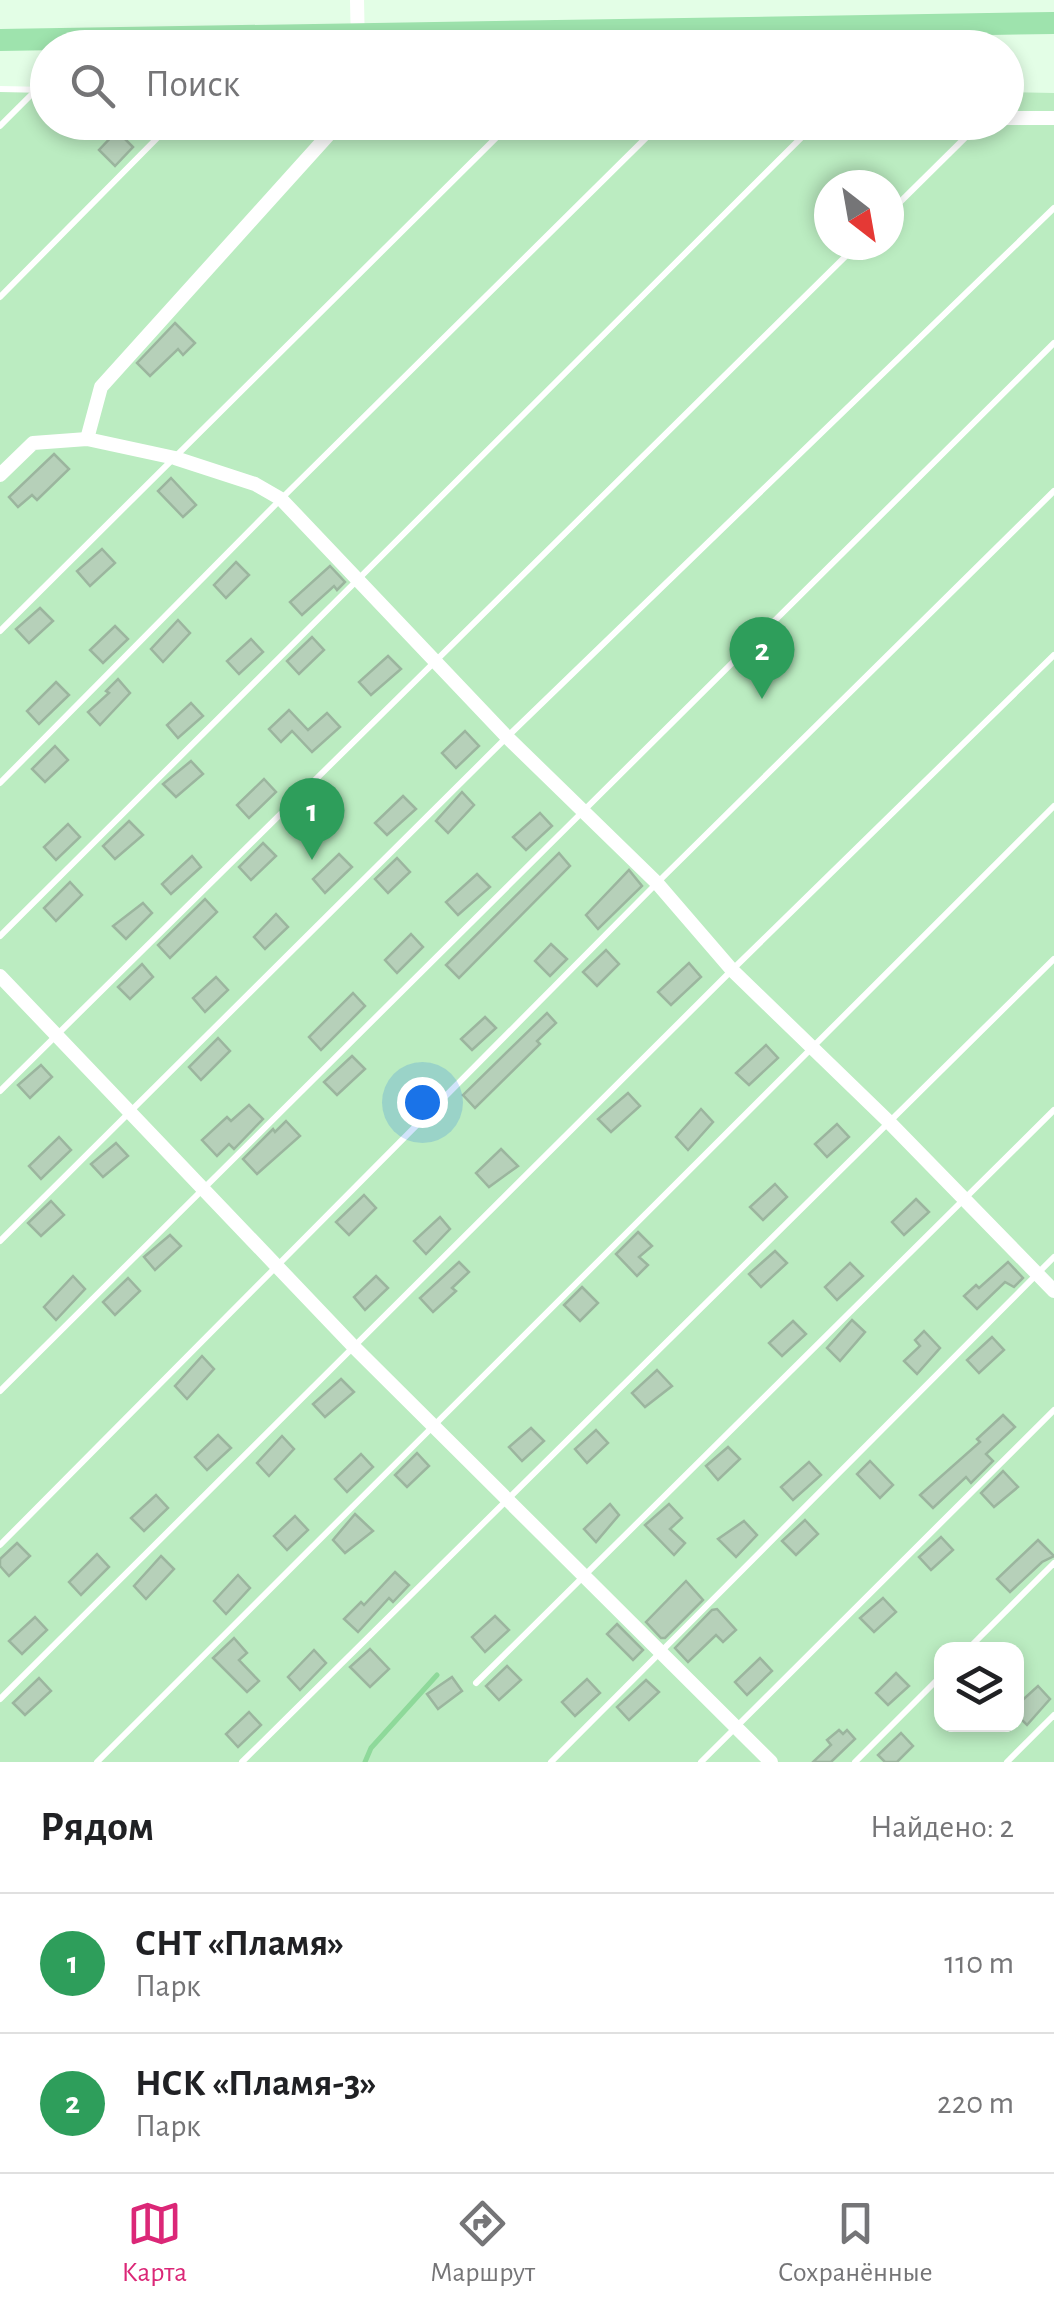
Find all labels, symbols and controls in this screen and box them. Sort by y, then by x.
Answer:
search box [30,30,1024,140]
icon: search [65,58,120,113]
text: Поиск [145,66,240,104]
north arrow [814,170,904,260]
pin: 2 [730,616,794,699]
pin: 1 [280,778,344,860]
your location [397,1077,448,1128]
map controls [934,1642,1024,1732]
button: layers [934,1642,1024,1732]
text: Рядом [40,1806,154,1848]
text: Найдено: 2 [870,1811,1014,1843]
text: СНТ «Пламя» [135,1925,344,1963]
text: 1 [67,1947,78,1979]
text: 110 m [944,1947,1014,1979]
text: Парк [135,1970,201,2002]
text: НСК «Пламя-3» [135,2065,377,2103]
text: 2 [65,2087,80,2119]
text: 220 m [937,2087,1014,2119]
text: Парк [135,2110,201,2142]
tab: Карта [121,2196,187,2290]
tab: Маршрут [430,2196,535,2290]
tab: Сохранённые [778,2196,933,2290]

